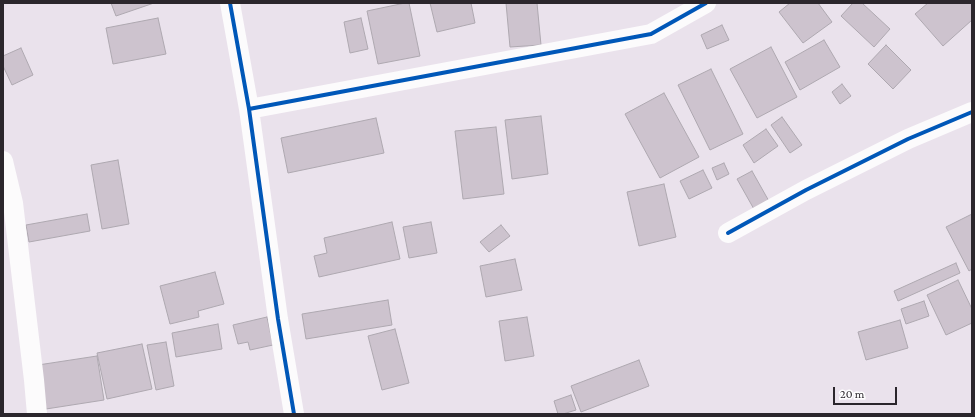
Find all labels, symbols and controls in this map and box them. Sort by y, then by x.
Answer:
scale bar [835,379,899,405]
text: 20 m [840,387,864,401]

